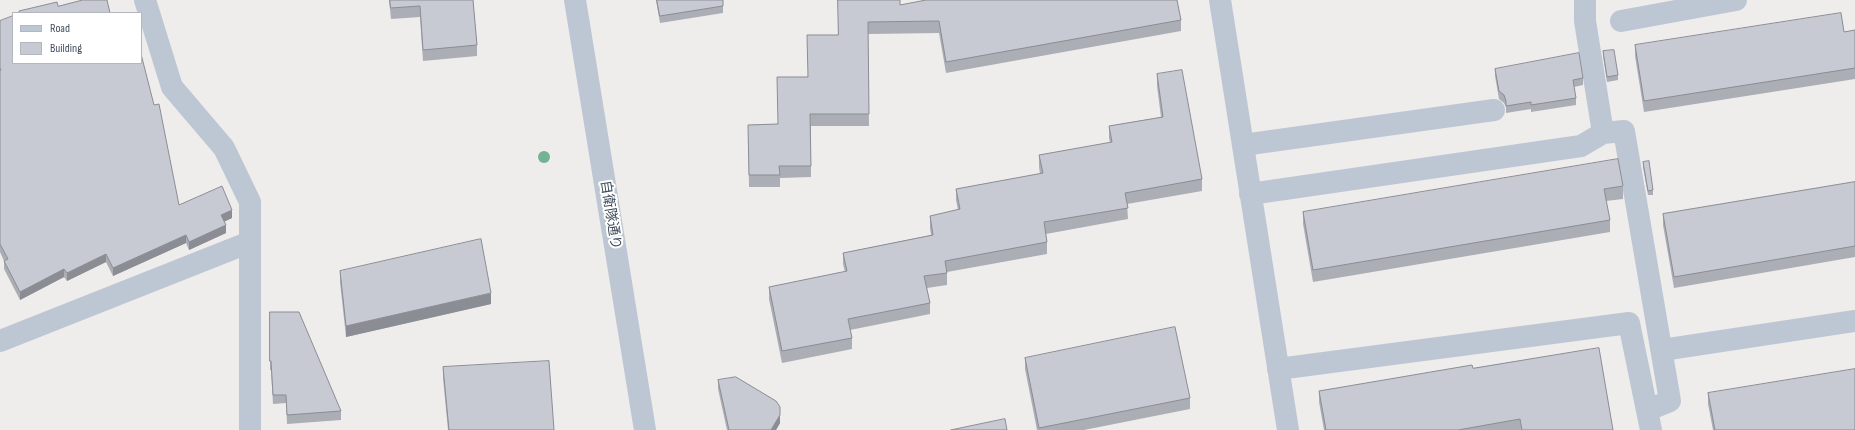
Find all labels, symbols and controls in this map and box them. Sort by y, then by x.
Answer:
legend [12,12,142,64]
text: Road [50,21,70,36]
text: Building [50,41,82,56]
street label: 自衛隊通り [596,179,624,251]

